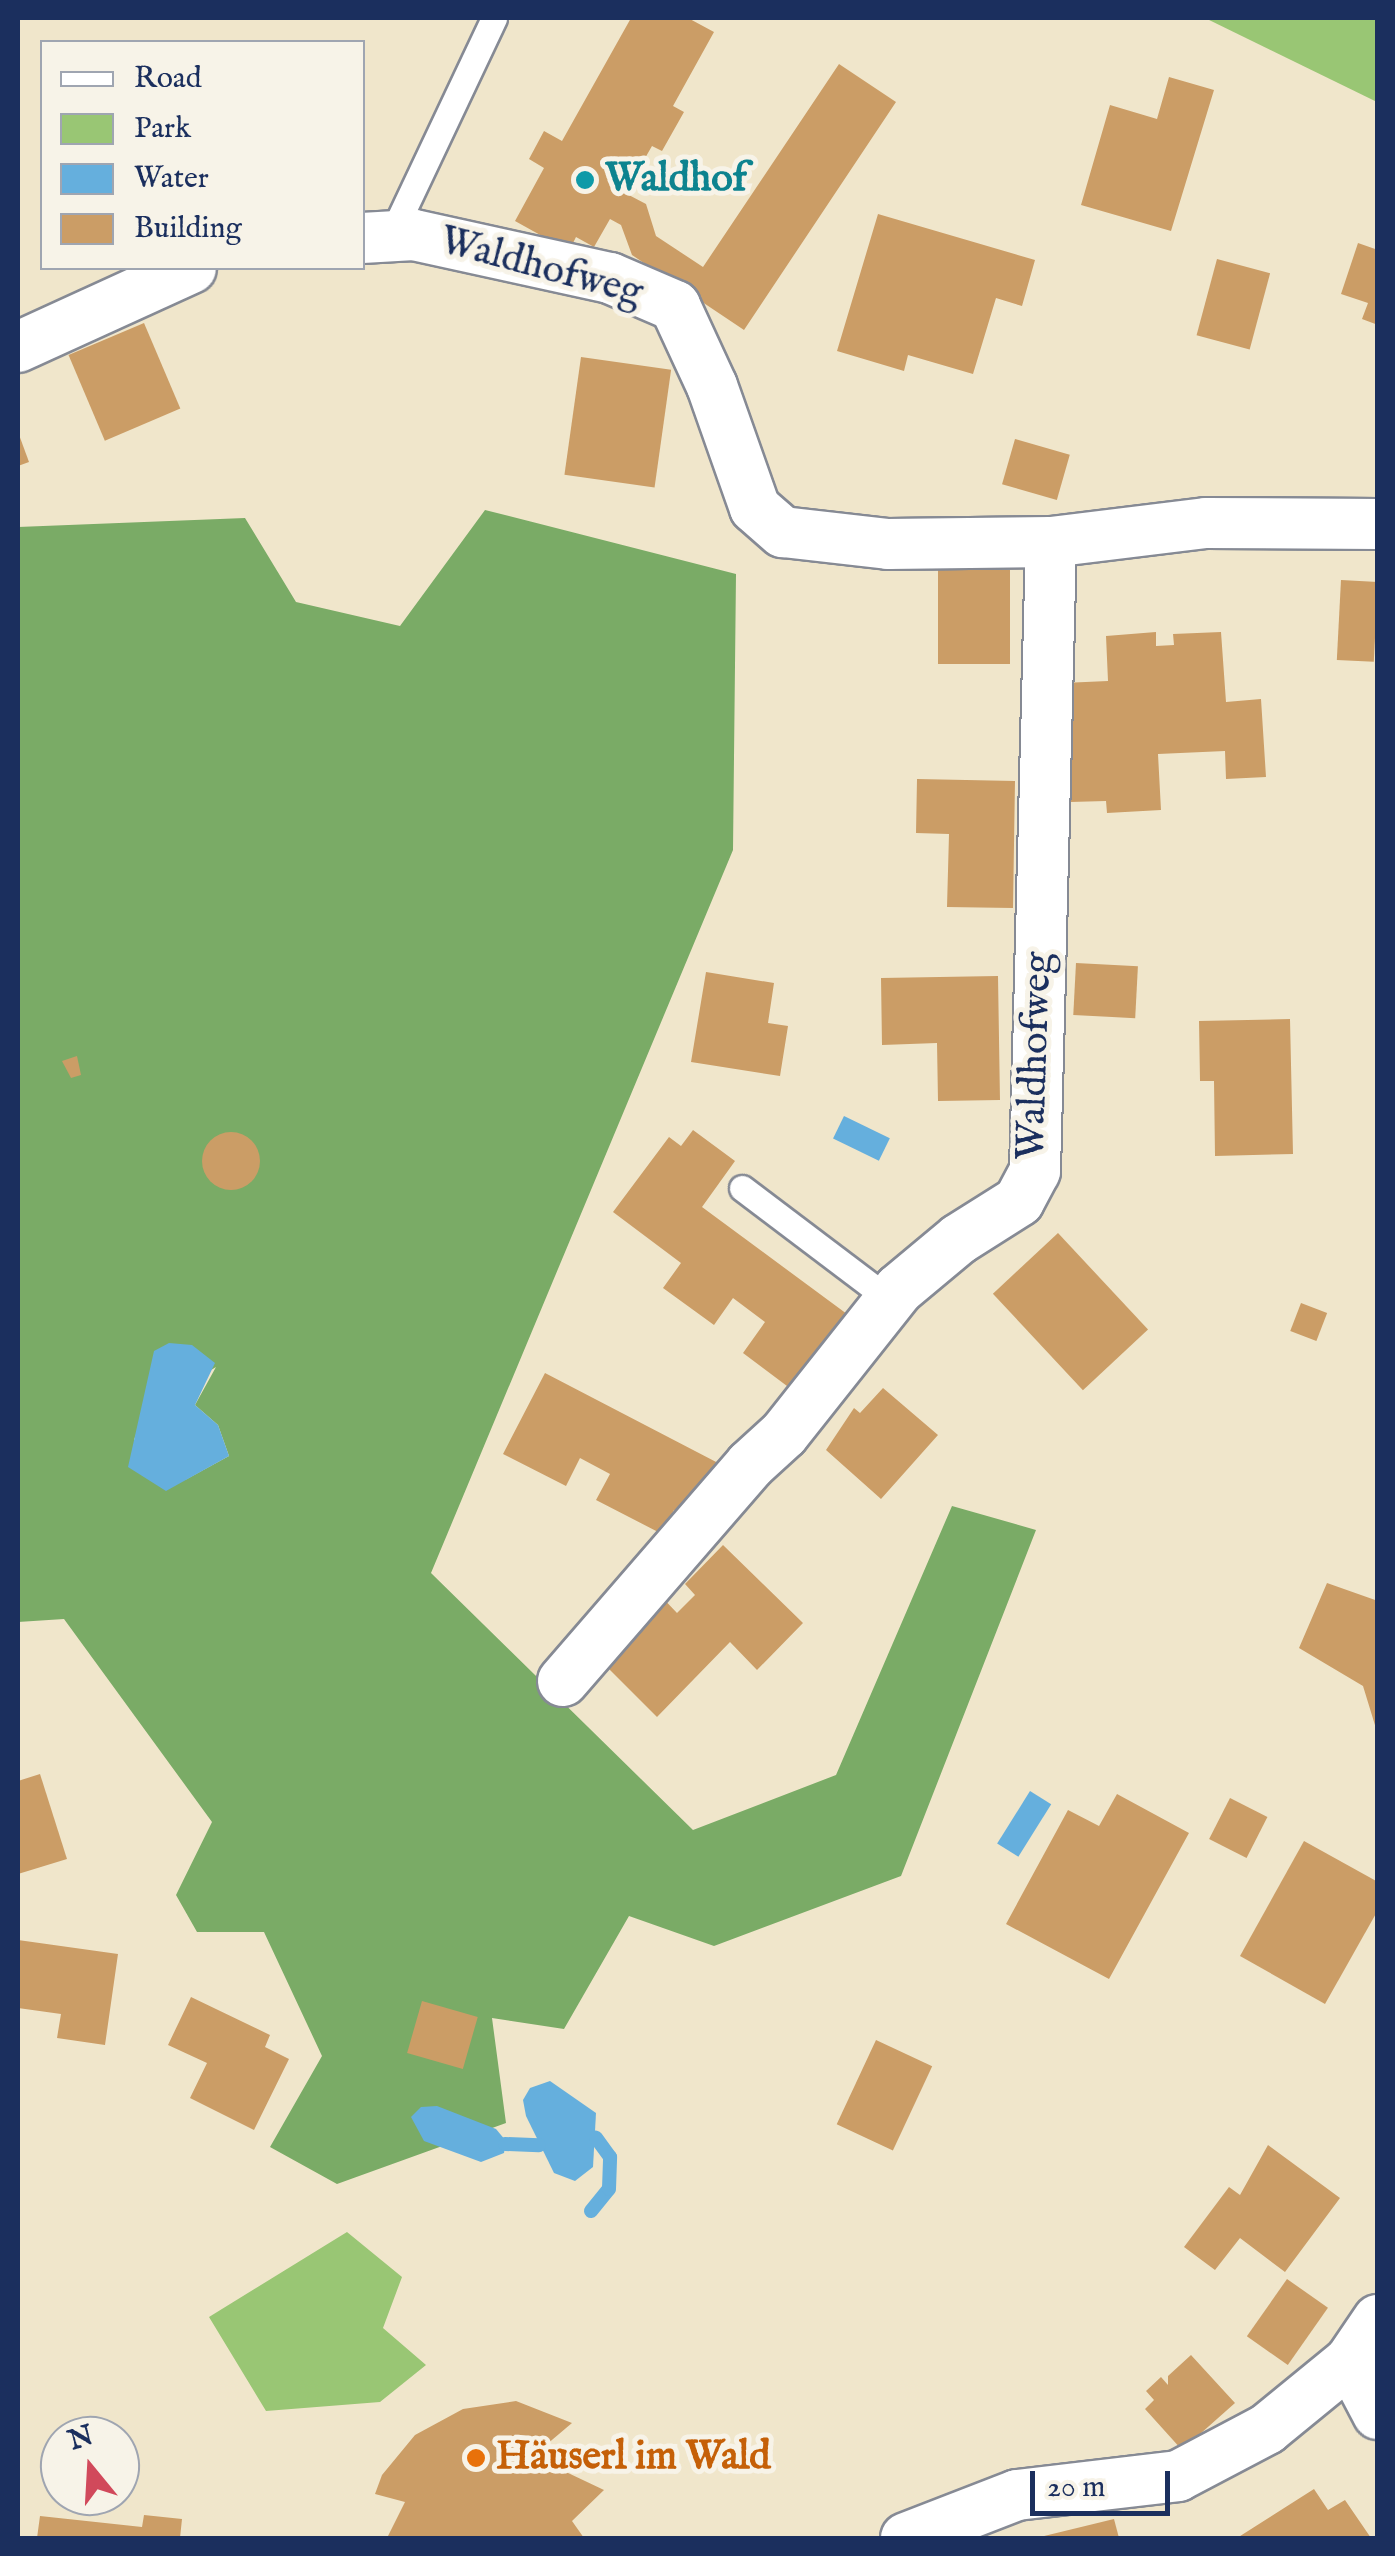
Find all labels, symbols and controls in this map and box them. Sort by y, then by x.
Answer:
legend [40,40,365,270]
text: Road [134,60,202,98]
text: Park [134,110,191,148]
place label: Waldhof [605,156,747,204]
text: Water [134,160,209,198]
marker: Waldhof [574,169,596,191]
text: Building [134,210,242,248]
street label: Waldhofweg [434,218,648,318]
street label: Waldhofweg [1008,951,1064,1161]
north arrow [40,2416,140,2516]
text: N [64,2419,98,2459]
place label: Häuserl im Wald [496,2434,771,2482]
marker: Häuserl im Wald [465,2447,487,2469]
scale bar [1035,2451,1175,2513]
text: 20 m [1047,2469,1106,2507]

